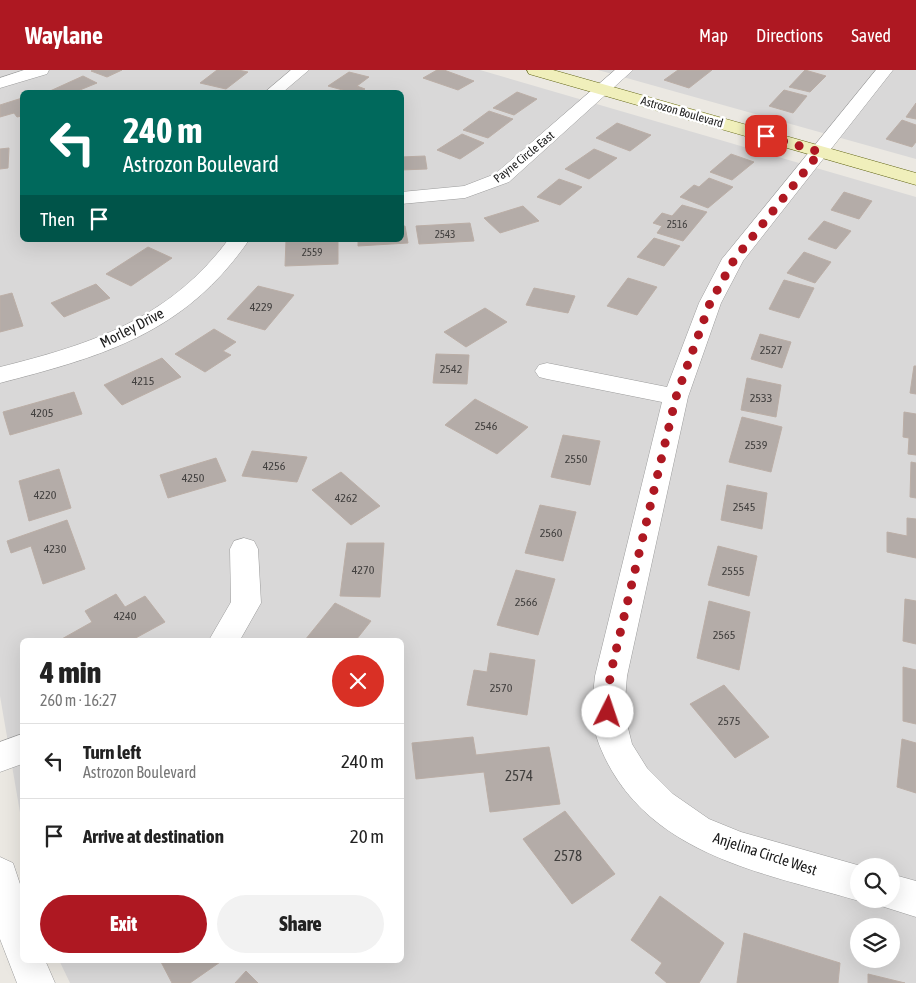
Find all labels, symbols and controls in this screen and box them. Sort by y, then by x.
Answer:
text: Waylane [25,22,103,49]
text: Map [699,25,728,46]
text: Directions [756,25,823,46]
text: Saved [851,25,891,46]
street label: Astrozon Boulevard [639,94,725,130]
icon: left [40,110,105,175]
text: 240 m [123,110,202,150]
pin [745,115,787,157]
icon: arrive [752,122,780,150]
street label: Payne Circle East [491,128,557,186]
text: Astrozon Boulevard [123,151,279,177]
icon: arrive [85,205,113,233]
text: Then [40,208,75,230]
house number: 2516 [667,218,687,230]
house number: 2543 [435,228,455,240]
house number: 2559 [302,246,322,258]
house number: 4229 [250,300,273,314]
street label: Morley Drive [97,304,167,351]
house number: 2527 [760,343,783,357]
house number: 2542 [440,362,462,376]
house number: 4215 [132,374,154,388]
house number: 2533 [750,391,772,405]
house number: 4205 [31,406,53,420]
house number: 2546 [475,419,498,433]
house number: 2539 [745,438,768,452]
house number: 2550 [565,452,588,466]
house number: 4256 [263,459,286,473]
house number: 4250 [182,471,205,485]
house number: 4220 [34,488,57,502]
house number: 4262 [335,491,357,505]
house number: 2545 [733,500,755,514]
house number: 2560 [540,526,563,540]
house number: 4230 [44,542,67,556]
house number: 4270 [352,563,375,577]
house number: 2555 [722,564,744,578]
house number: 2566 [515,595,538,609]
house number: 4240 [114,609,137,623]
house number: 2565 [713,628,735,642]
text: 4 min [40,655,101,689]
button: close [332,655,384,707]
house number: 2570 [490,681,513,695]
position arrow [581,685,633,737]
text: 260 m · 16:27 [40,691,117,709]
house number: 2575 [718,714,740,728]
text: Turn left [83,741,141,763]
icon: left [40,747,68,775]
text: 240 m [341,750,384,772]
text: Astrozon Boulevard [83,763,196,781]
house number: 2574 [505,767,533,784]
icon: arrive [40,822,68,850]
text: Arrive at destination [83,825,224,847]
text: 20 m [350,825,384,847]
street label: Anjelina Circle West [711,829,819,878]
house number: 2578 [554,847,582,864]
map controls [850,858,900,968]
button: search [850,858,900,908]
button: Exit [40,895,207,953]
button: Share [217,895,384,953]
button: layers [850,918,900,968]

